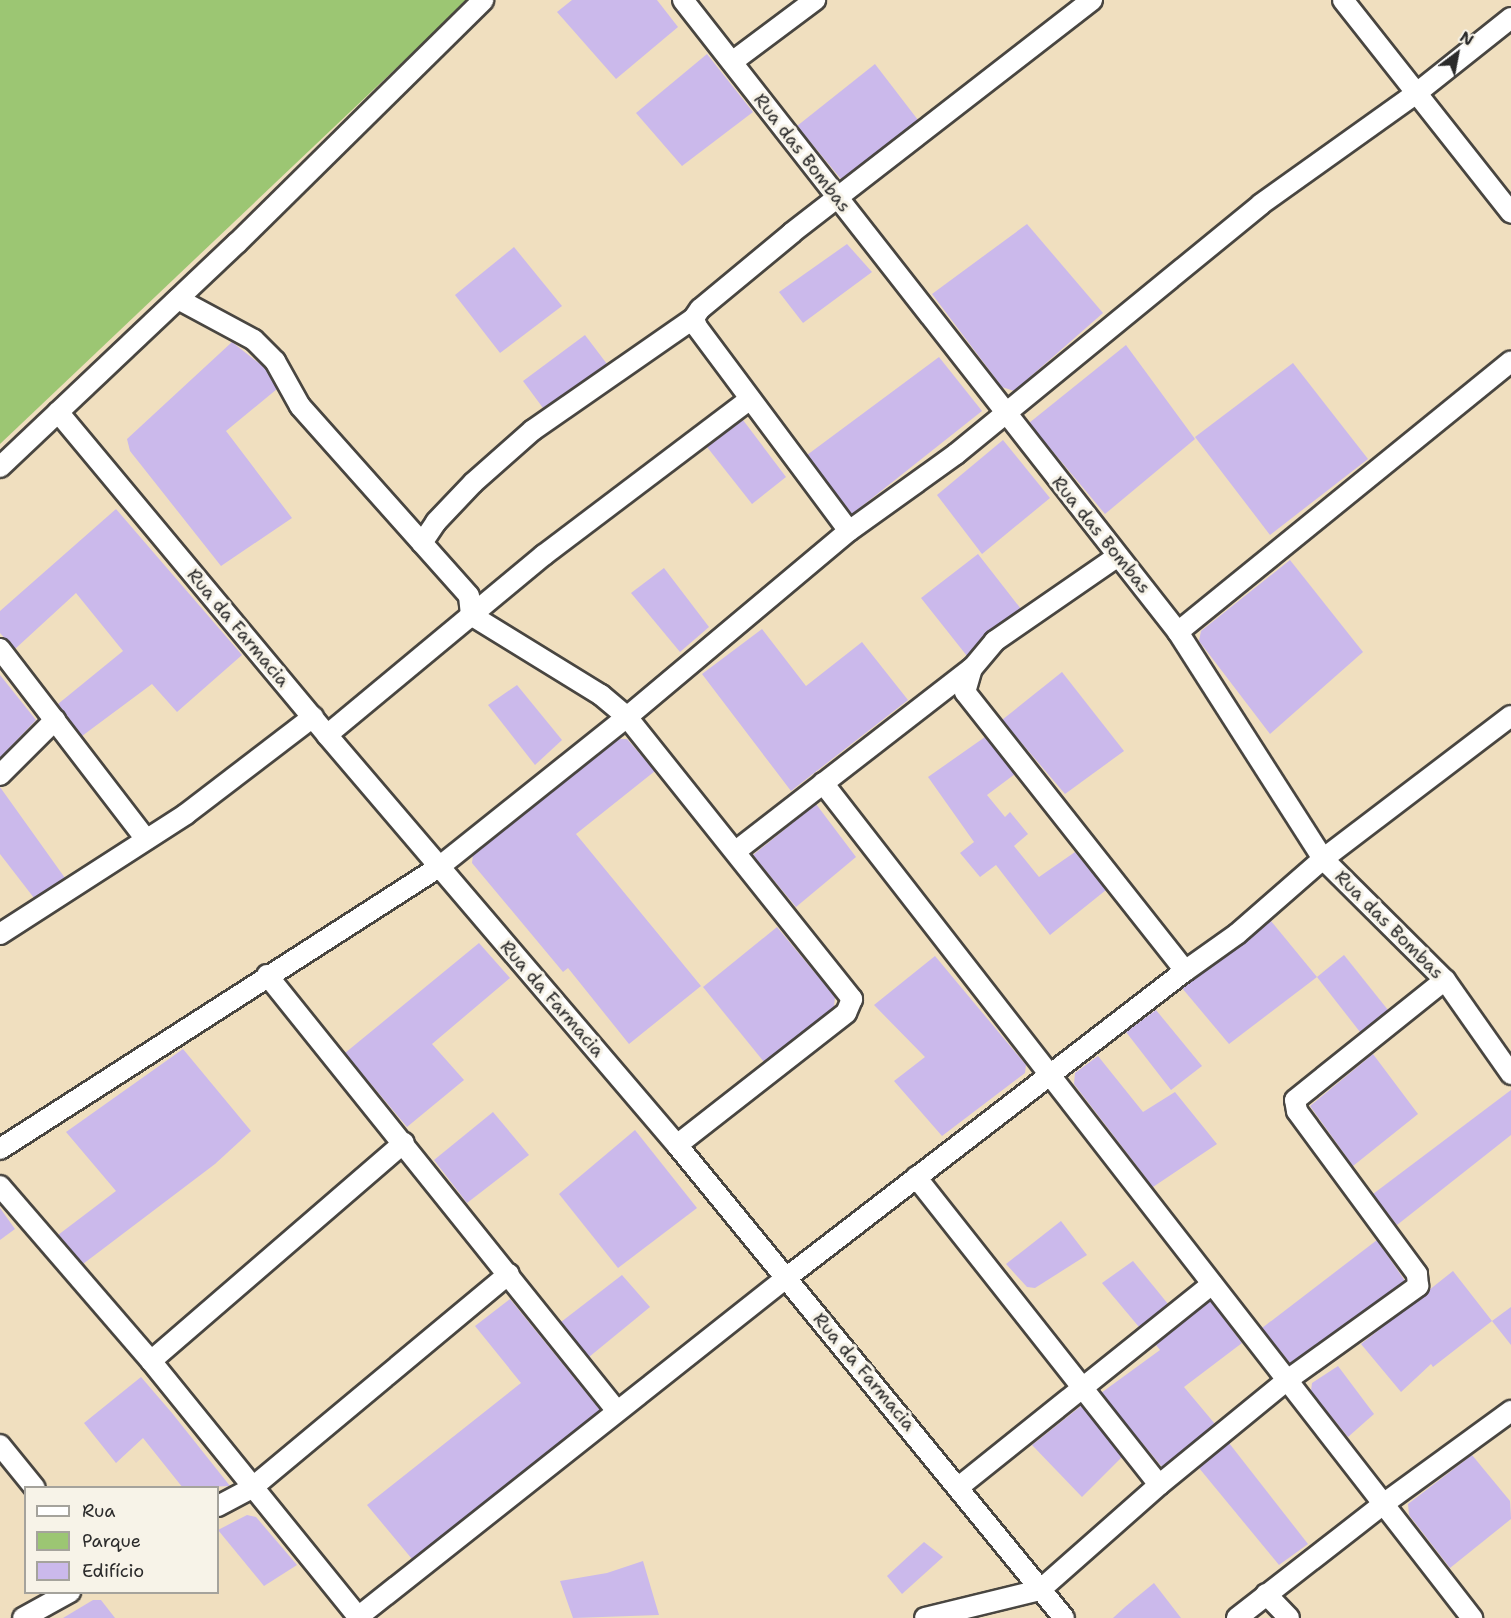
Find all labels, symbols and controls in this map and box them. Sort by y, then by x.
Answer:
north arrow [1427,24,1487,84]
text: N [1456,26,1478,51]
street label: Rua das Bombas [749,89,855,217]
street label: Rua das Bombas [1047,472,1155,598]
street label: Rua da Farmacia [182,565,294,691]
street label: Rua das Bombas [1330,866,1448,984]
street label: Rua da Farmacia [495,936,609,1062]
street label: Rua da Farmacia [808,1309,920,1435]
legend [24,1486,219,1594]
text: Rua [82,1499,115,1523]
text: Parque [82,1529,141,1553]
text: Edifício [82,1559,144,1583]

